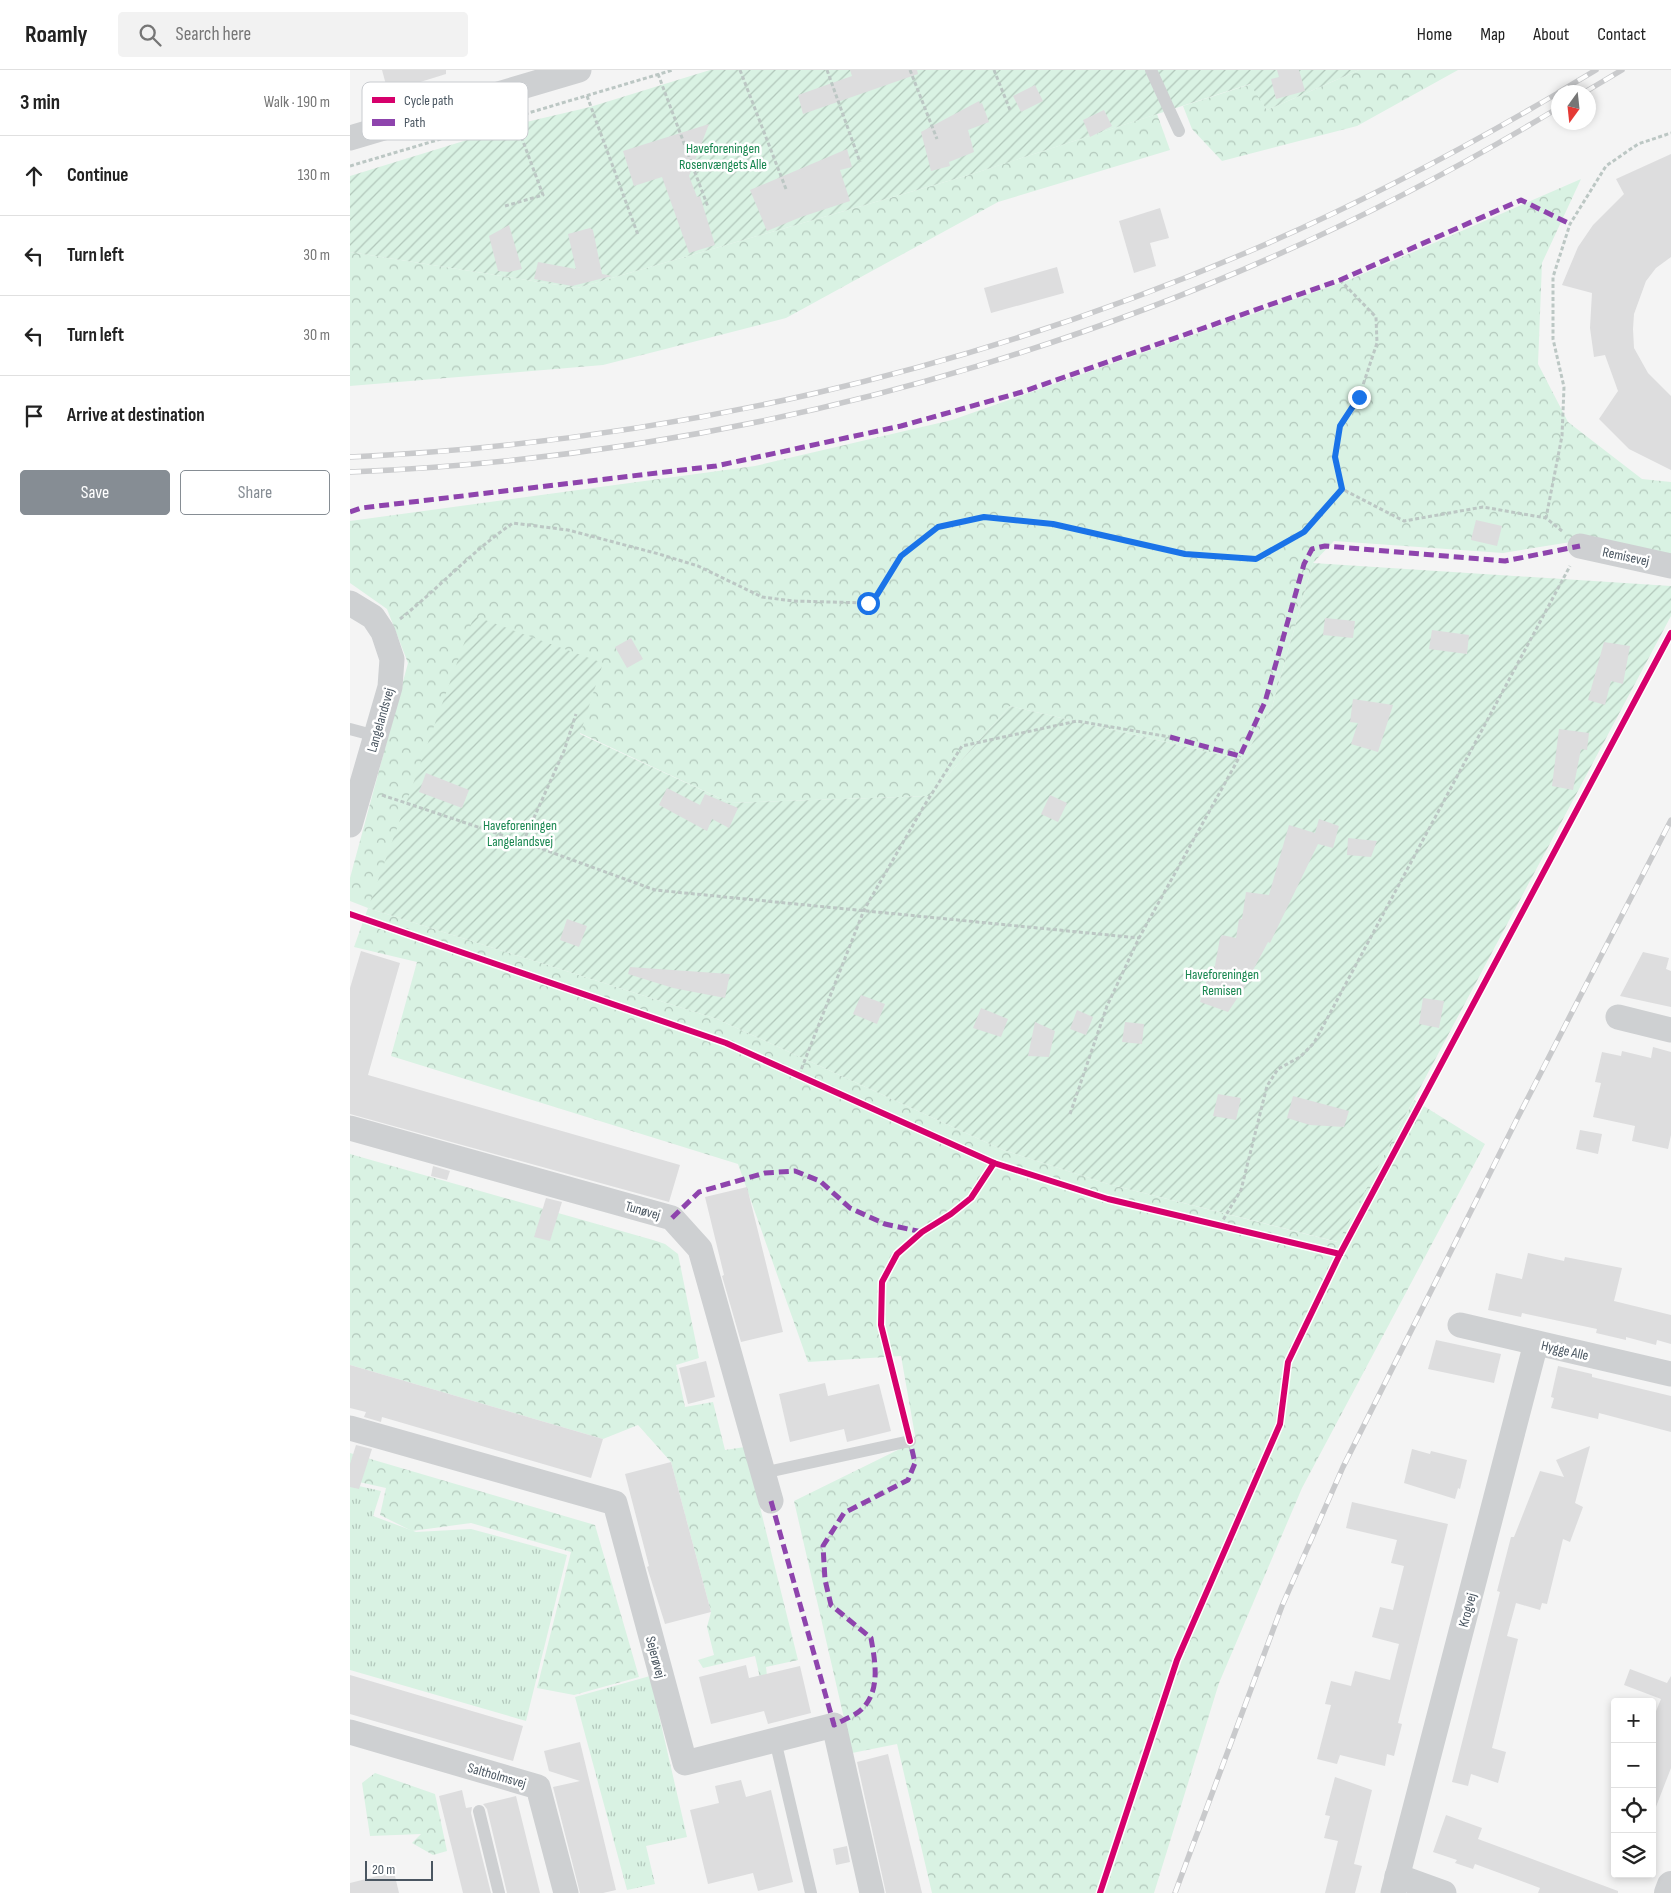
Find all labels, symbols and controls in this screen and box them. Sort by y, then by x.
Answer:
search box [118,12,468,57]
text: Roamly [25,20,88,49]
icon: search [136,21,164,49]
text: Search here [176,23,251,46]
text: Home [1417,24,1452,45]
text: Map [1480,24,1505,45]
text: About [1533,24,1569,45]
text: Contact [1597,24,1646,45]
legend [362,82,528,140]
north arrow [1551,85,1596,130]
text: 3 min [20,90,60,115]
text: Cycle path [404,92,454,109]
text: Walk · 190 m [264,93,330,112]
text: Path [404,114,425,131]
park label: Haveforeningen Rosenvængets Alle [679,140,767,173]
icon: ahead [20,162,48,190]
text: Continue [67,164,128,187]
text: 130 m [298,166,330,185]
icon: left [20,242,48,270]
text: Turn left [67,244,124,267]
text: 30 m [303,246,330,265]
icon: left [20,322,48,350]
text: Turn left [67,324,124,347]
text: 30 m [303,326,330,345]
route end [1348,386,1371,409]
icon: arrive [20,402,48,430]
text: Arrive at destination [67,404,205,427]
button: Save [20,470,170,515]
button: Share [180,470,330,515]
street label: Remisevej [1601,543,1651,570]
route start [857,592,880,615]
street label: Langelandsvej [363,686,398,754]
park label: Haveforeningen Langelandsvej [483,817,557,850]
park label: Haveforeningen Remisen [1185,966,1259,999]
street label: Tunøvej [623,1197,662,1224]
street label: Hygge Alle [1540,1337,1590,1364]
street label: Krogvej [1455,1591,1480,1629]
street label: Sejerøvej [642,1634,669,1680]
map controls [1611,1698,1656,1878]
button: + [1611,1698,1656,1743]
button: − [1611,1743,1656,1788]
street label: Saltholmsvej [466,1759,528,1792]
button: locate [1611,1788,1656,1833]
button: layers [1611,1833,1656,1878]
scale bar [365,1858,432,1881]
text: 20 m [372,1861,395,1878]

